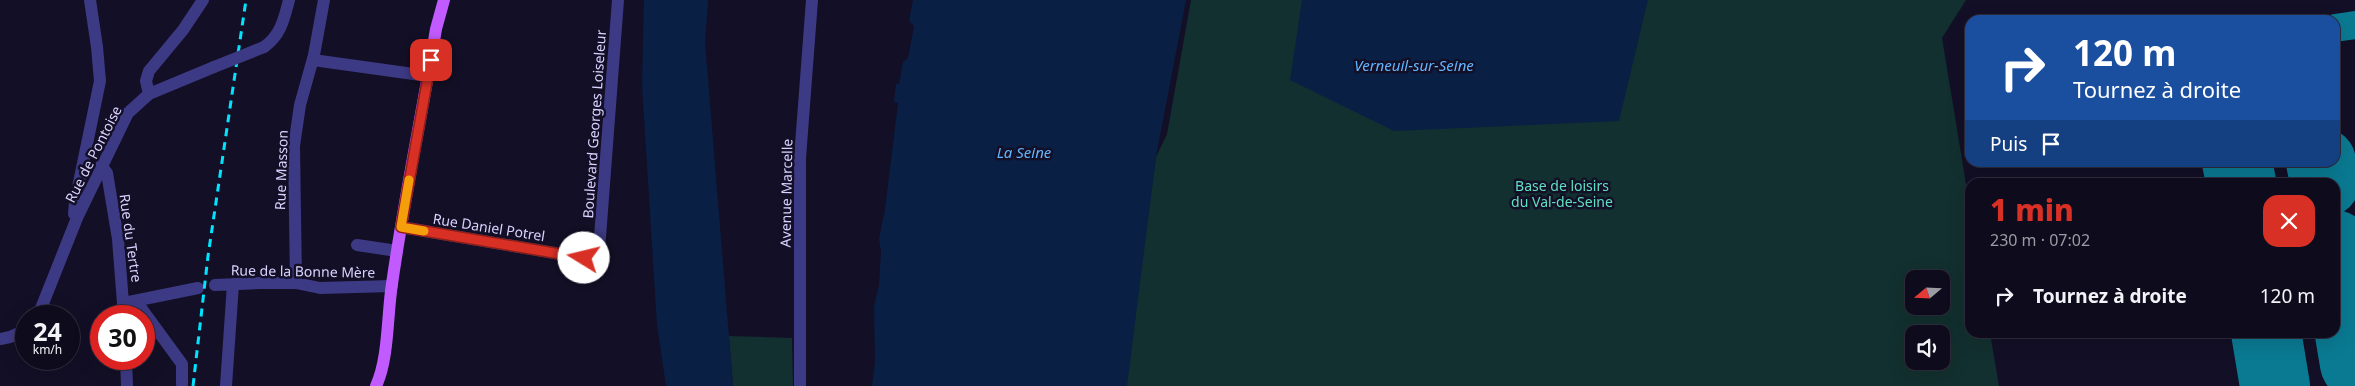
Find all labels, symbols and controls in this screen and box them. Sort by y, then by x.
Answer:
street label: Boulevard Georges Loiseleur [578,29,610,219]
text: 120 m [2073,29,2176,76]
icon: right [1990,35,2055,100]
pin [410,39,452,81]
icon: arrive [417,46,445,74]
water label: Verneuil-sur-Seine [1354,55,1474,75]
text: Tournez à droite [2073,74,2241,104]
street label: Rue de Pontoise [60,102,126,206]
street label: Rue Masson [270,130,292,210]
icon: arrive [2037,130,2065,158]
text: Puis [1990,131,2027,157]
street label: Avenue Marcelle [776,138,796,247]
water label: La Seine [997,142,1052,162]
park label: Base de loisirs du Val-de-Seine [1511,176,1613,211]
text: 1 min [1990,189,2074,230]
street label: Rue du Tertre [115,193,147,283]
button: close [2263,195,2315,247]
street label: Rue Daniel Potrel [432,209,546,245]
text: 230 m · 07:02 [1990,229,2090,251]
position arrow [557,231,609,283]
street label: Rue de la Bonne Mère [231,260,376,282]
north arrow [1905,270,1950,315]
map controls [1905,270,1950,370]
icon: right [1990,282,2018,310]
text: Tournez à droite [2033,283,2187,309]
text: 120 m [2260,283,2315,309]
speed limit sign: 30 [90,305,155,370]
text: 24 [33,314,62,348]
button: sound [1905,325,1950,370]
text: km/h [33,341,62,358]

